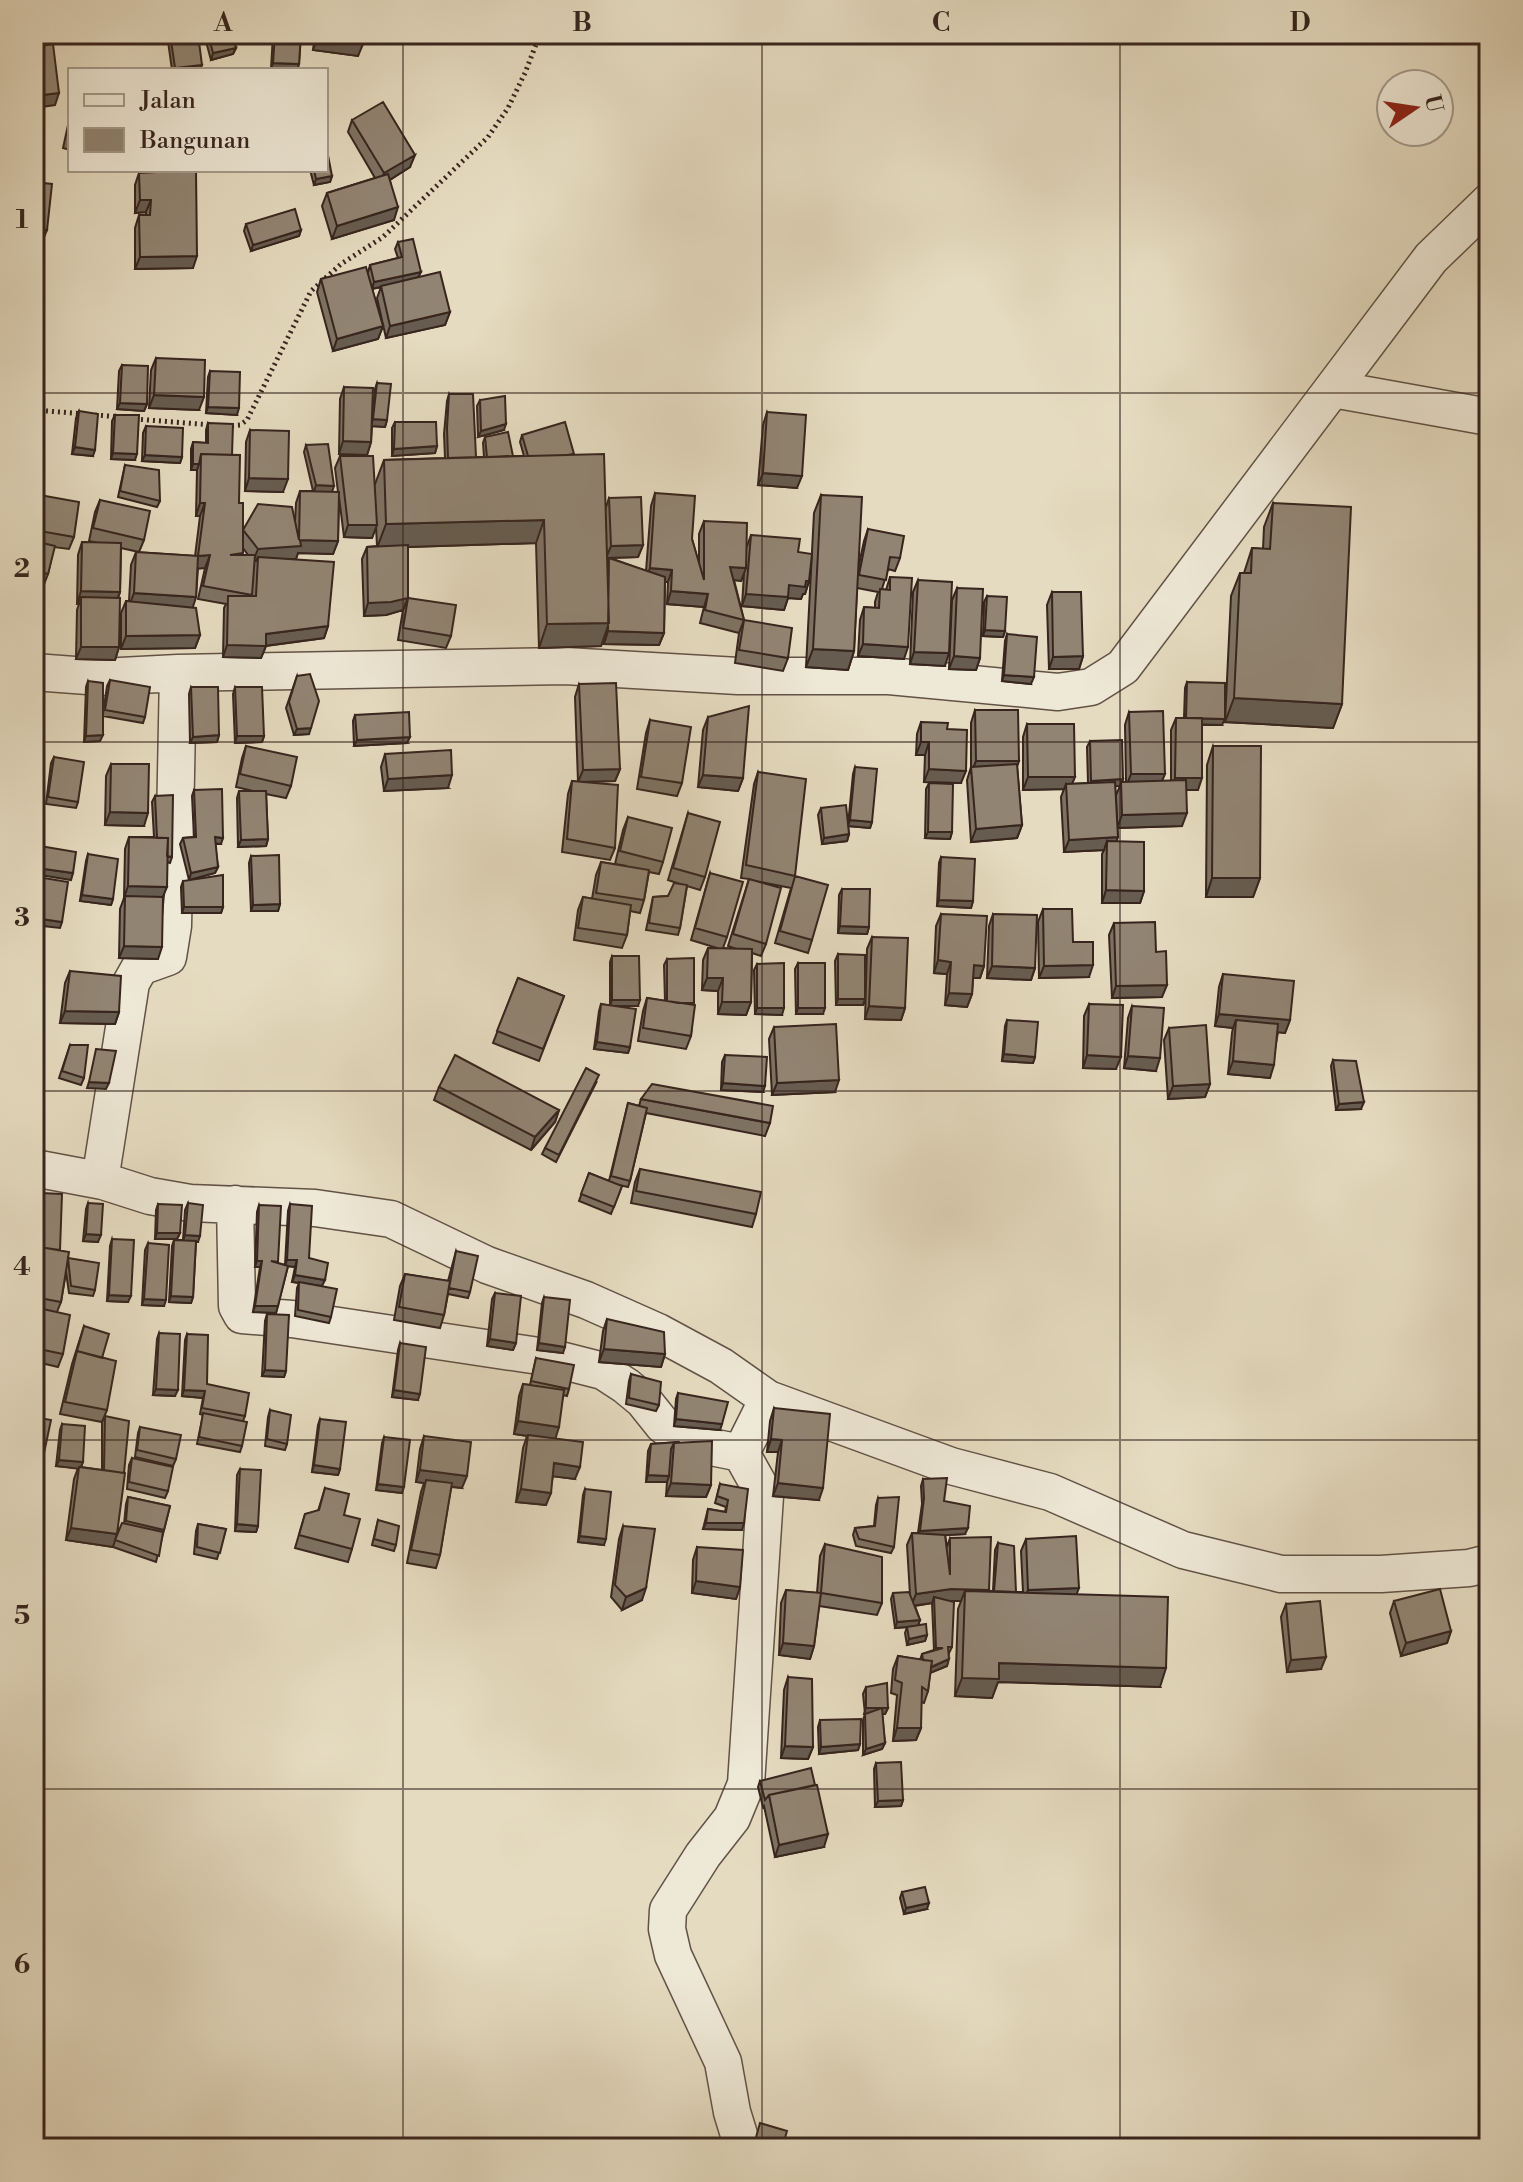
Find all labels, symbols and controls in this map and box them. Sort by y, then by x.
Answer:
text: A [213,7,233,39]
text: B [572,7,592,39]
text: C [932,7,950,39]
text: D [1290,7,1310,39]
legend [68,68,328,172]
north arrow [1375,68,1455,148]
text: Jalan [139,86,196,116]
text: U [1418,93,1448,115]
text: Bangunan [139,126,250,156]
text: 1 [16,204,29,236]
text: 2 [14,553,30,585]
text: 3 [14,902,30,934]
text: 4 [13,1251,31,1283]
text: 5 [14,1600,30,1632]
text: 6 [14,1949,30,1981]

